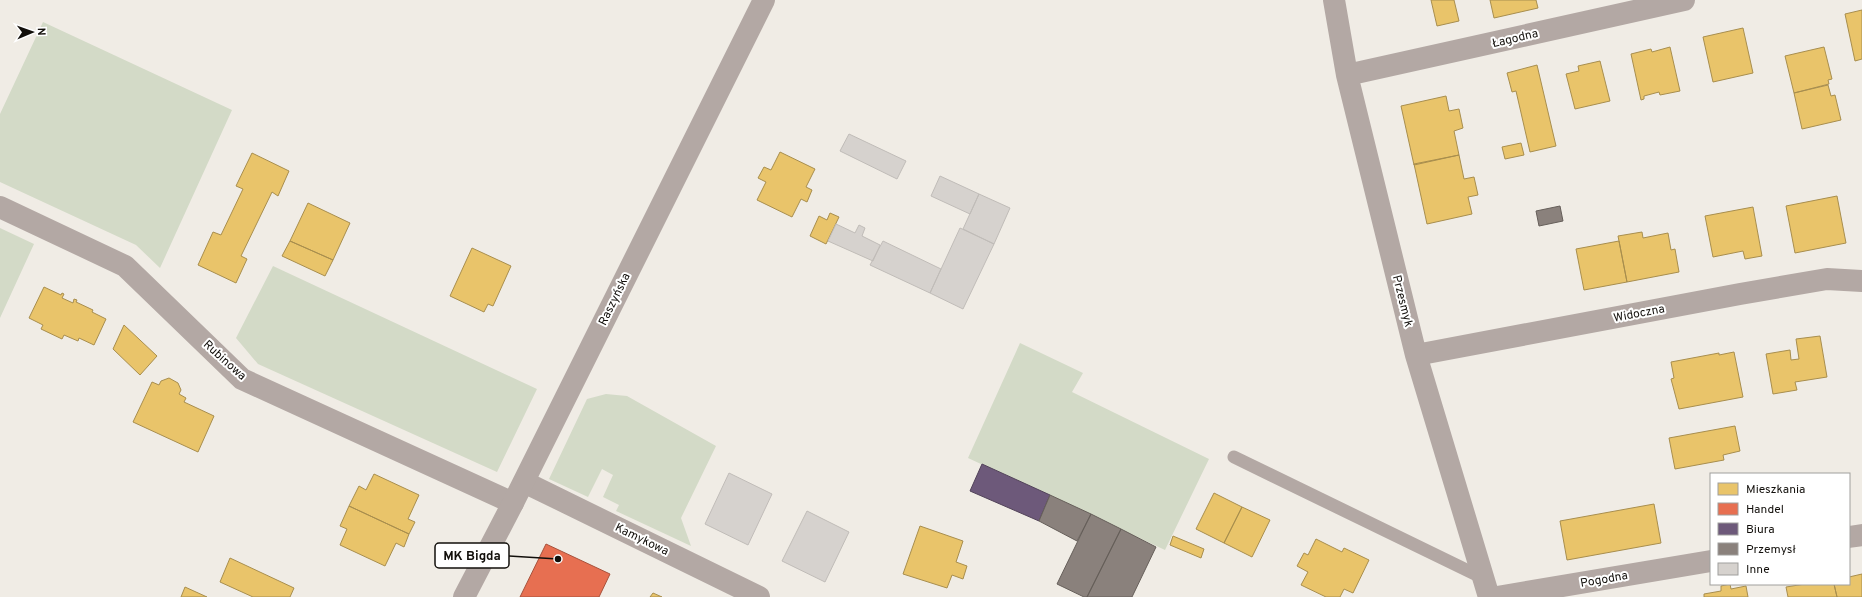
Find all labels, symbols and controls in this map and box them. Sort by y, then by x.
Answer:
north arrow [12,12,52,52]
street label: Łagodna [1491,26,1540,52]
text: N [34,27,48,36]
street label: Raszyńska [595,270,635,328]
street label: Przesmyk [1388,274,1416,329]
street label: Widoczna [1612,301,1666,327]
street label: Rubinowa [199,337,249,384]
legend [1710,473,1850,585]
text: Mieszkania [1746,482,1805,498]
text: Handel [1746,502,1784,518]
street label: Kamykowa [612,520,671,560]
text: Biura [1746,522,1775,538]
text: Przemysł [1746,542,1796,558]
callout: MK Bigda [435,543,509,568]
text: MK Bigda [443,549,501,565]
text: Inne [1746,562,1770,578]
street label: Pogodna [1579,568,1629,592]

